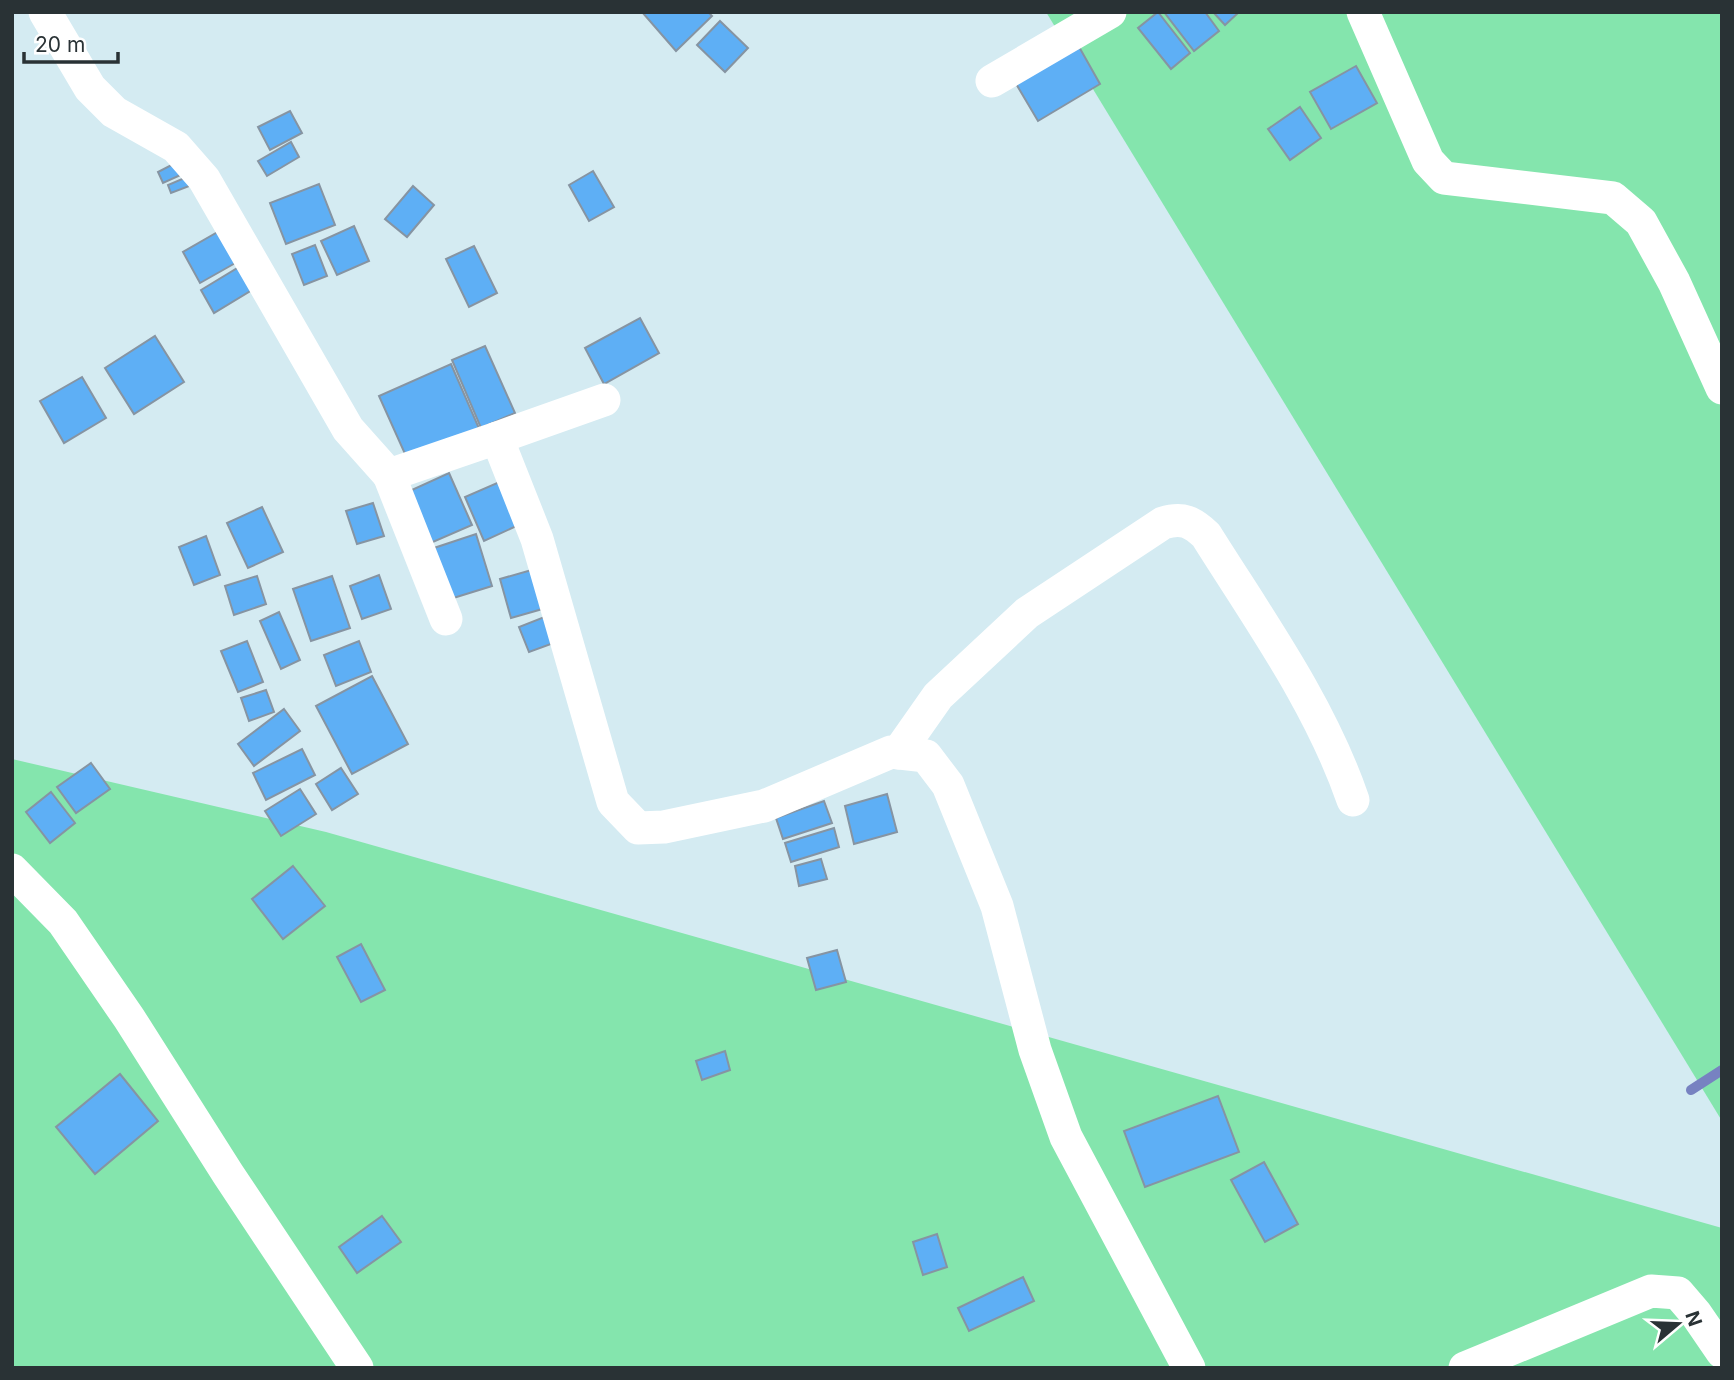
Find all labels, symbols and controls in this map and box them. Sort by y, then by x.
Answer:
scale bar [24,21,119,65]
text: 20 m [35,32,85,57]
north arrow [1643,1289,1713,1359]
text: N [1680,1308,1707,1329]

